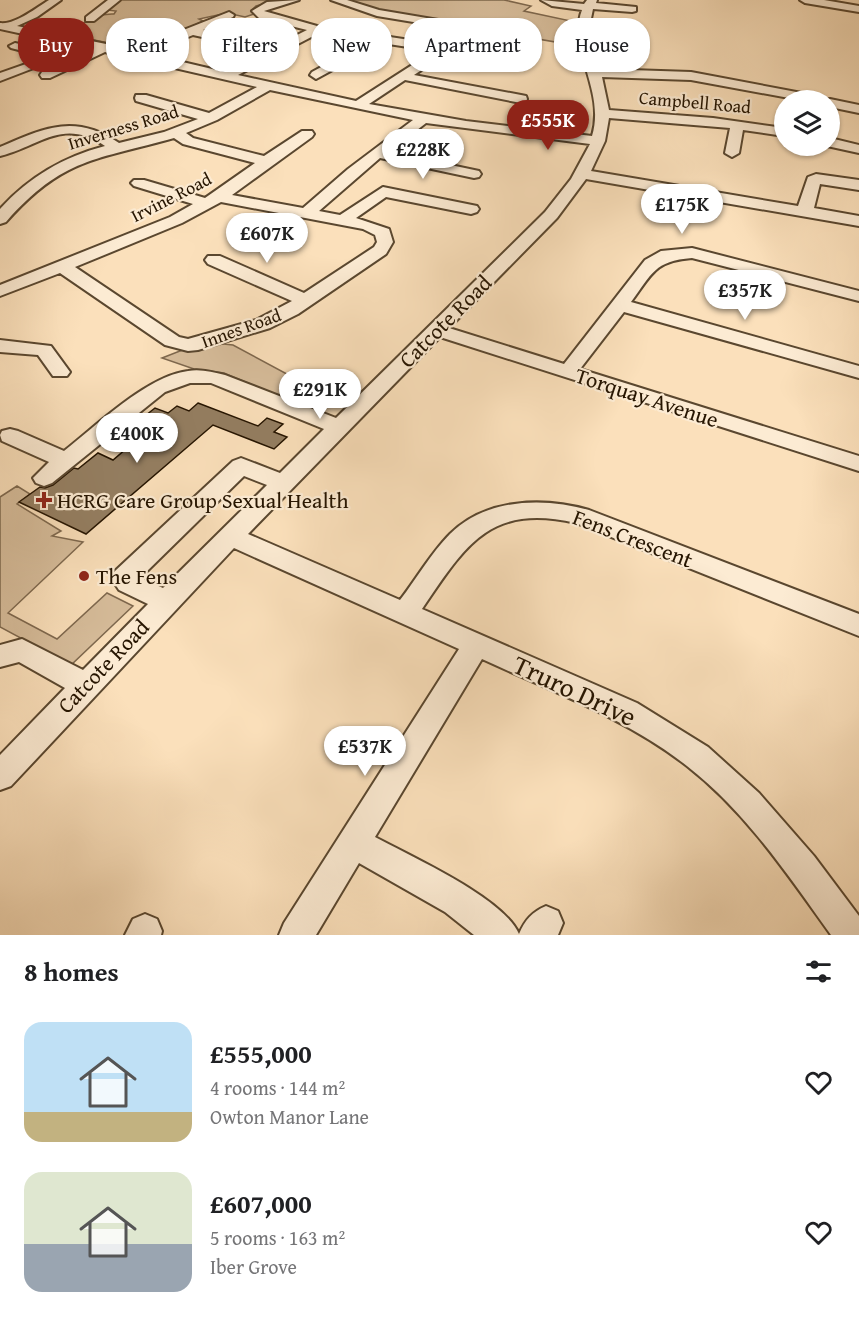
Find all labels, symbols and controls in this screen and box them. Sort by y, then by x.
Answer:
chip: Buy [18,18,94,72]
chip: Rent [106,18,189,72]
chip: Filters [201,18,299,72]
chip: New [311,18,392,72]
chip: Apartment [404,18,542,72]
chip: House [554,18,650,72]
street label: Campbell Road [638,84,752,120]
map controls [774,90,840,156]
button: layers [774,90,840,156]
street label: Inverness Road [64,97,182,157]
pin: £555K [506,100,590,151]
text: £555K [521,105,575,134]
pin: £228K [381,129,465,180]
text: £228K [396,134,450,163]
street label: Irvine Road [126,165,216,229]
pin: £175K [640,184,724,235]
text: £175K [655,189,709,218]
pin: £607K [225,213,309,264]
text: £607K [240,218,294,247]
street label: Catcote Road [391,267,499,375]
pin: £357K [703,270,787,321]
text: £357K [718,275,772,304]
street label: Innes Road [197,301,285,355]
street label: Torquay Avenue [571,359,723,435]
pin: £291K [278,369,362,420]
text: £291K [293,374,347,403]
pin: £400K [95,413,179,464]
text: £400K [110,418,164,447]
place label: HCRG Care Group Sexual Health [57,484,349,516]
marker: HCRG Care Group Sexual Health [35,491,53,509]
street label: Fens Crescent [568,500,698,576]
place label: The Fens [96,560,177,592]
marker: The Fens [77,569,91,583]
street label: Catcote Road [50,612,156,720]
street label: Truro Drive [507,644,643,736]
pin: £537K [323,726,407,777]
text: £537K [338,731,392,760]
text: 8 homes [24,952,119,991]
icon: filters [802,955,835,988]
text: £555,000 [210,1034,312,1073]
icon: home [72,1046,144,1118]
icon: heart [802,1066,835,1099]
text: 4 rooms · 144 m² [210,1073,345,1102]
text: Owton Manor Lane [210,1102,369,1131]
text: £607,000 [210,1184,312,1223]
icon: home [72,1196,144,1268]
icon: heart [802,1216,835,1249]
text: 5 rooms · 163 m² [210,1223,345,1252]
text: Iber Grove [210,1252,297,1281]

